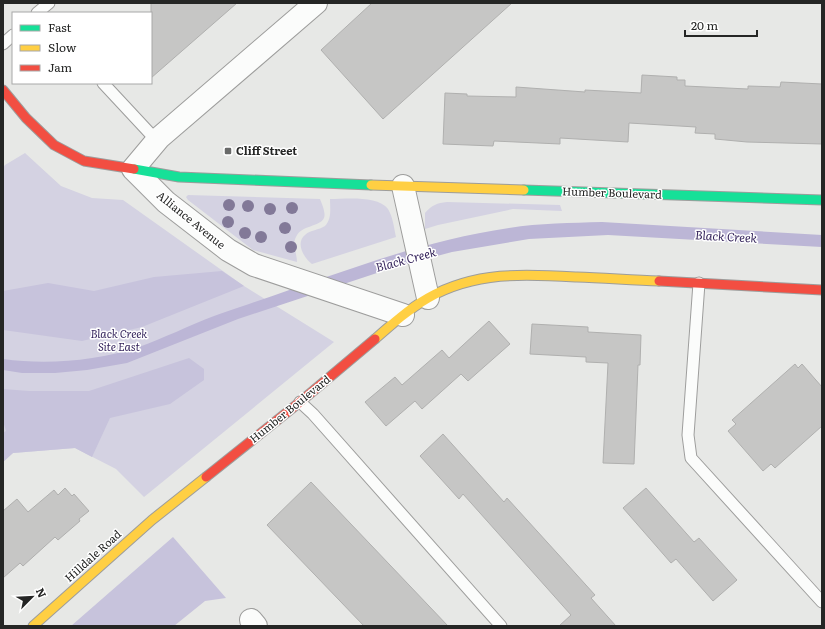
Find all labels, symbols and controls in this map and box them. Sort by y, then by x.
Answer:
legend [12,12,152,84]
scale bar [685,12,757,38]
text: 20 m [691,16,718,34]
text: Fast [48,18,72,36]
text: Slow [48,38,77,56]
text: Jam [48,58,73,76]
place label: Cliff Street [236,142,297,158]
marker: Cliff Street [223,146,233,156]
street label: Humber Boulevard [562,182,662,202]
street label: Alliance Avenue [154,187,230,252]
water label: Black Creek [695,225,758,247]
water label: Black Creek [373,242,438,276]
park label: Black Creek Site East [91,325,147,354]
street label: Humber Boulevard [246,370,333,446]
street label: Hilldale Road [61,525,124,585]
north arrow [12,577,52,617]
text: N [33,585,51,600]

